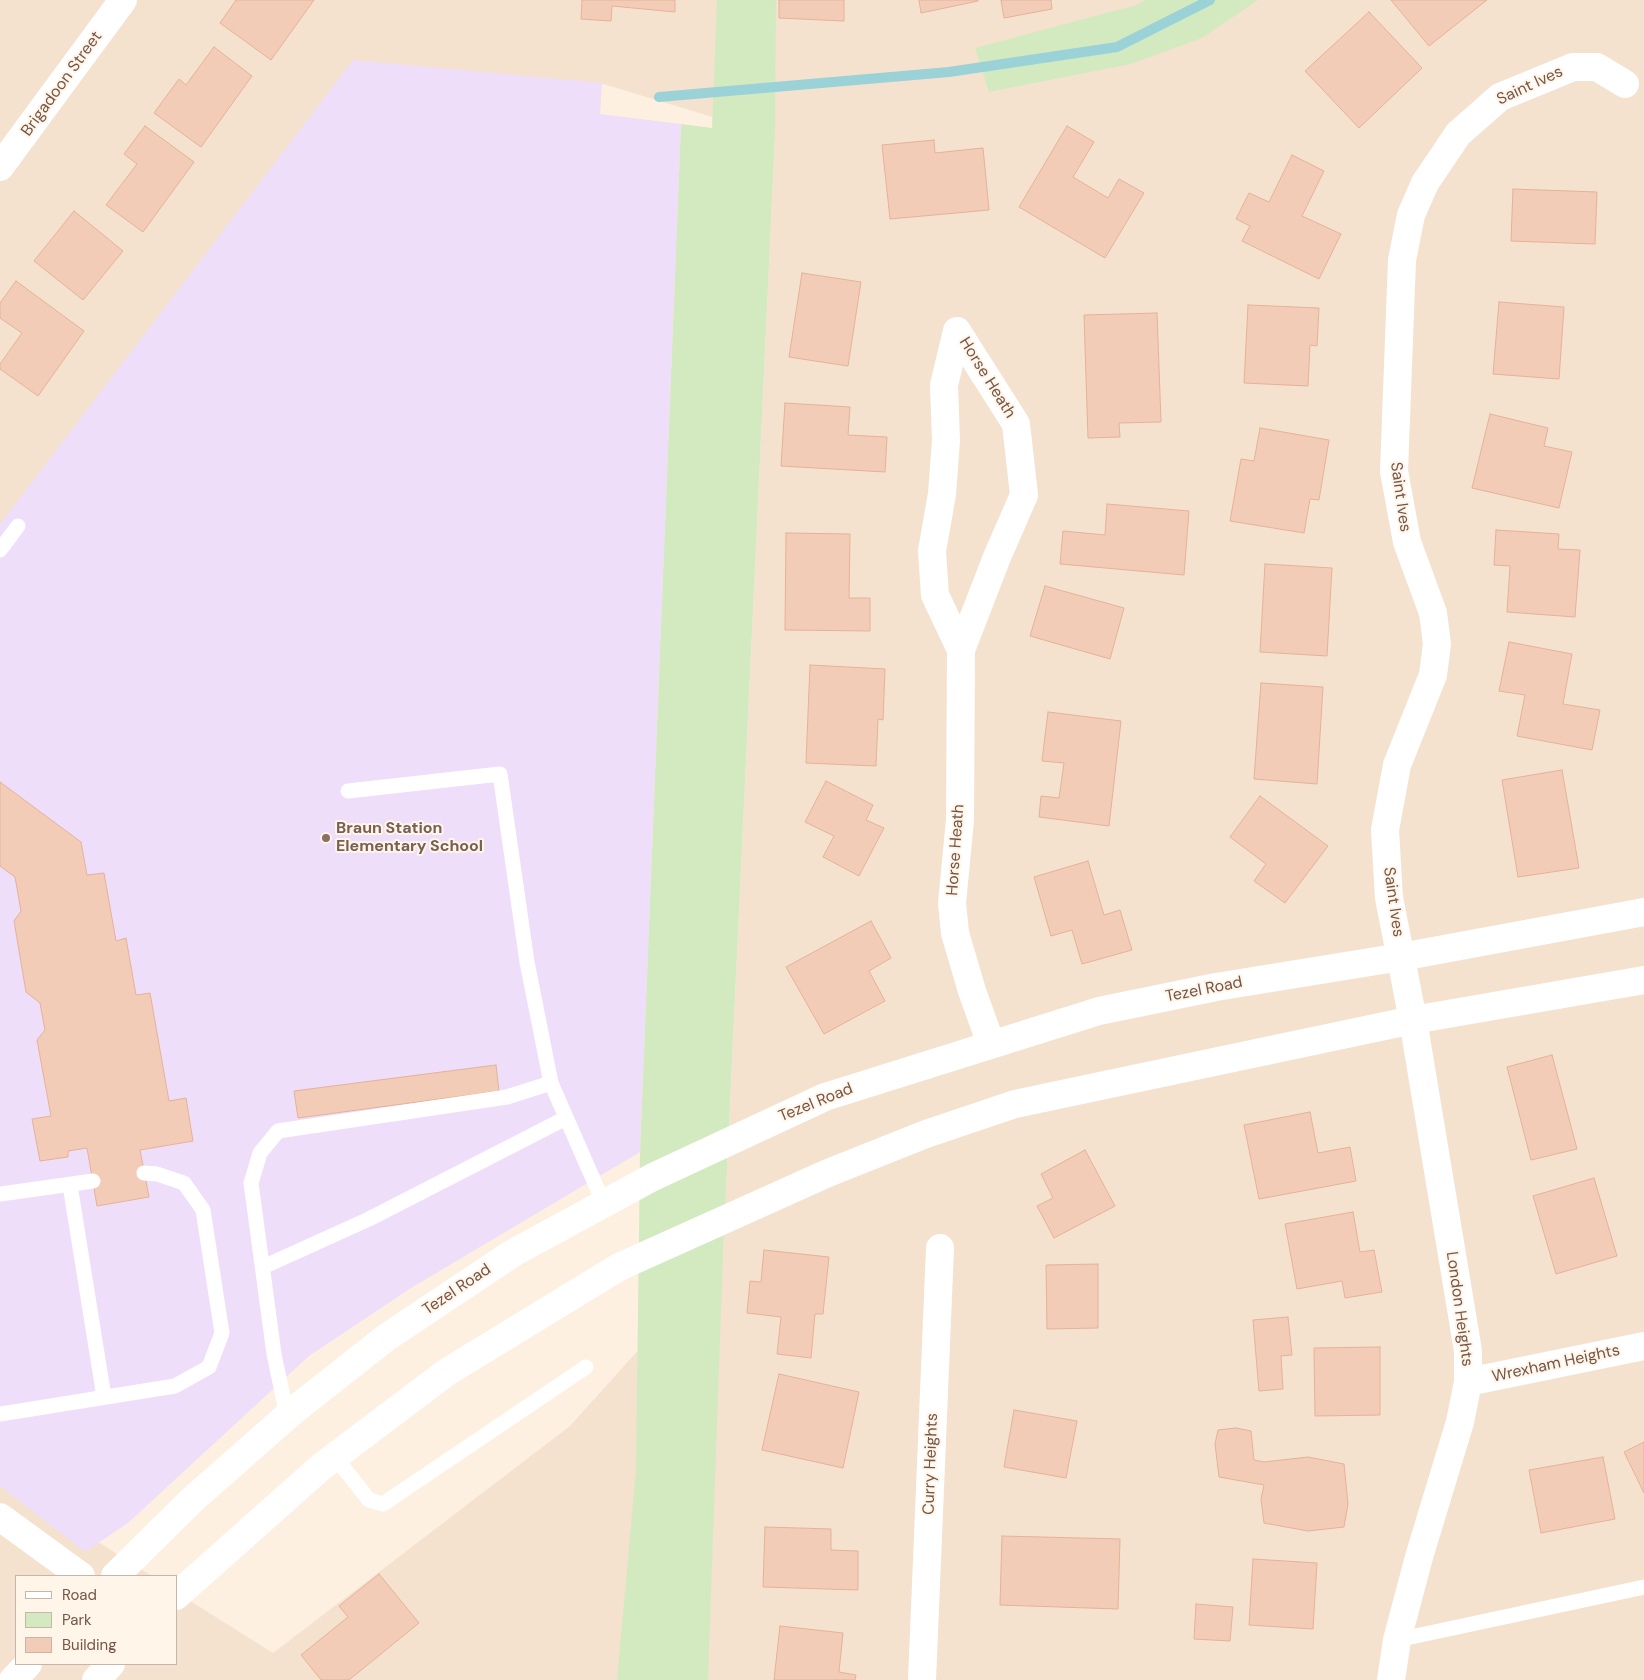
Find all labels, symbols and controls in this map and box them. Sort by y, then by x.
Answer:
street label: Brigadoon Street [18,28,106,140]
street label: Saint Ives [1494,62,1566,110]
street label: Horse Heath [955,334,1019,422]
street label: Saint Ives [1386,461,1414,533]
street label: Horse Heath [943,804,969,896]
place label: Braun Station Elementary School [336,819,483,857]
marker: Braun Station Elementary School [320,832,332,844]
street label: Saint Ives [1379,866,1407,938]
street label: Tezel Road [1164,973,1244,1007]
street label: Tezel Road [776,1079,856,1127]
street label: London Heights [1441,1250,1477,1368]
street label: Tezel Road [419,1260,495,1320]
street label: Wrexham Heights [1490,1341,1622,1387]
street label: Curry Heights [920,1413,942,1515]
legend [15,1575,178,1665]
text: Road [62,1585,97,1605]
text: Park [62,1610,92,1630]
text: Building [62,1635,117,1655]

